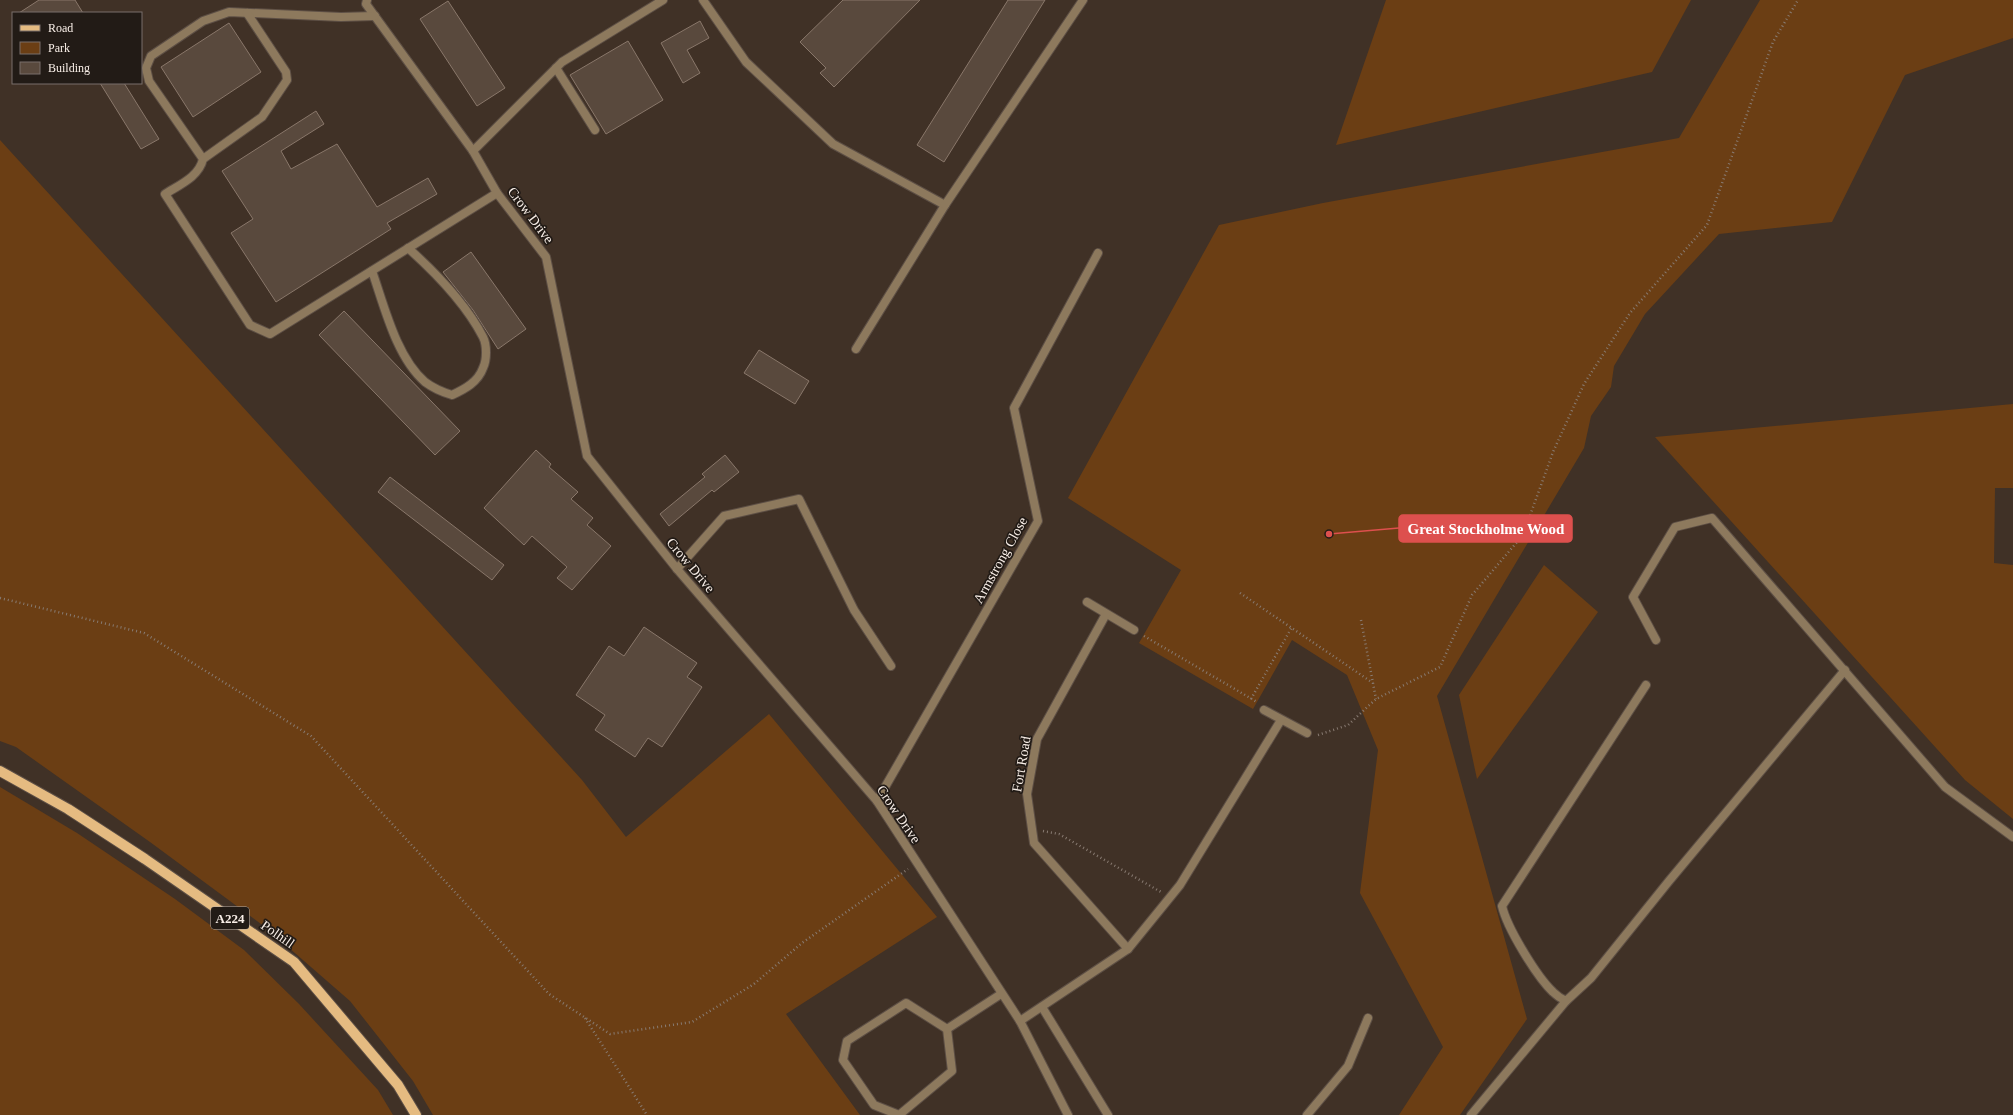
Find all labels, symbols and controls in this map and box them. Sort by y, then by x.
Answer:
legend [12,12,142,84]
text: Road [48,21,73,35]
text: Park [48,41,70,55]
text: Building [48,61,90,75]
street label: Crow Drive [505,184,557,246]
street label: Armstrong Close [971,515,1030,606]
callout: Great Stockholme Wood [1399,515,1572,542]
text: Great Stockholme Wood [1408,521,1565,537]
street label: Crow Drive [663,535,718,596]
street label: Fort Road [1009,735,1034,793]
street label: Crow Drive [874,783,923,846]
road number: A224 [211,907,249,929]
street label: Polhill [258,918,297,951]

